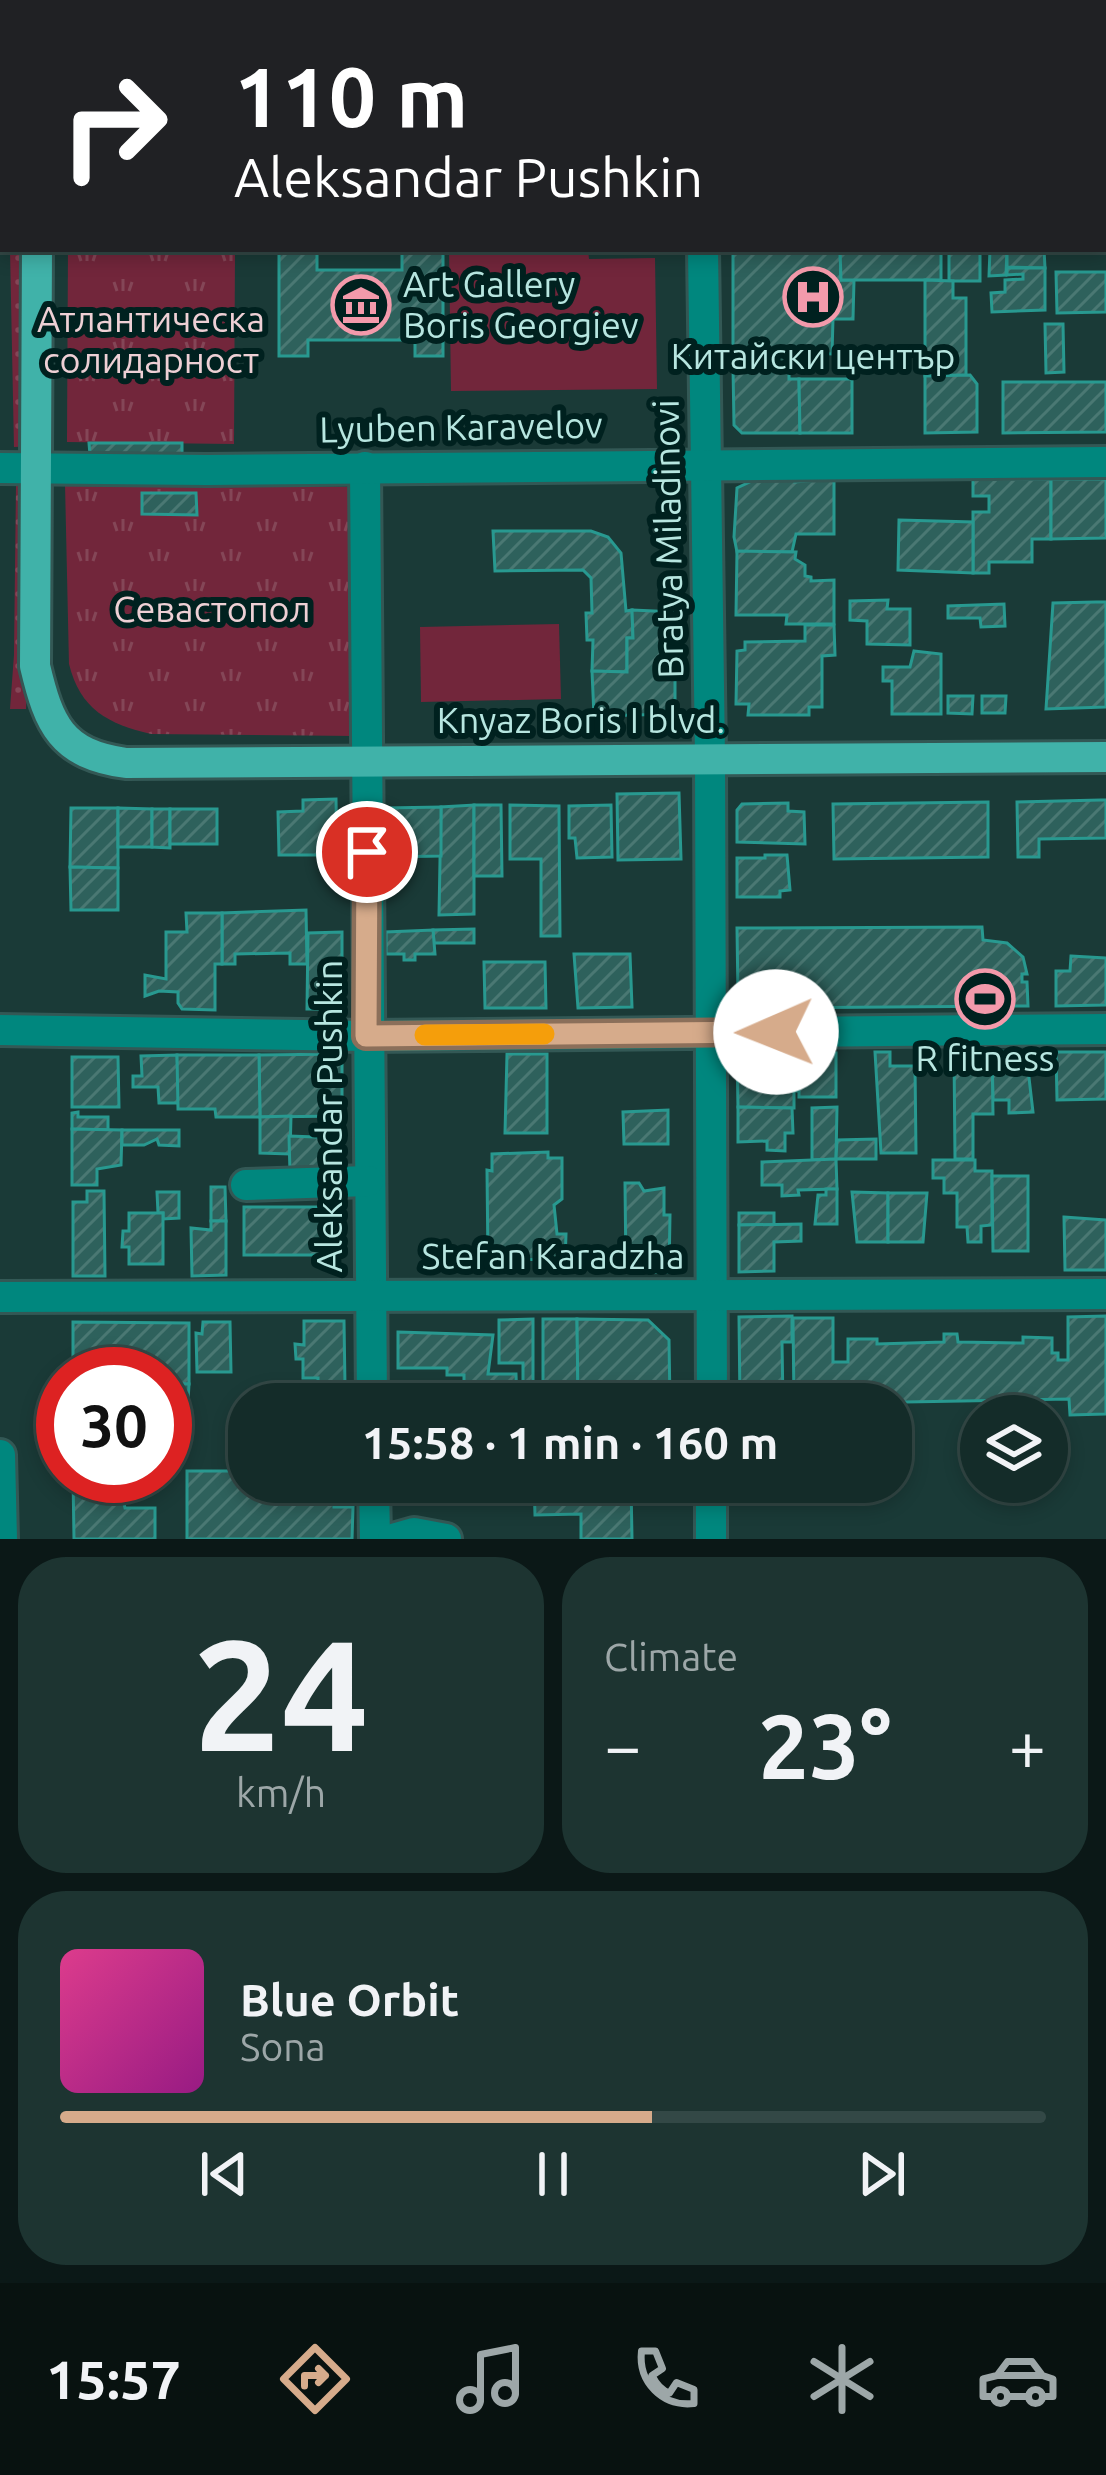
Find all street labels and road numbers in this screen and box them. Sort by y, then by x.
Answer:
street label: Bratya Miladinovi [645,399,690,679]
street label: Lyuben Karavelov [319,404,603,449]
street label: Knyaz Boris I blvd. [437,699,725,740]
street label: Aleksandar Pushkin [308,960,349,1272]
street label: Stefan Karadzha [422,1235,684,1276]

